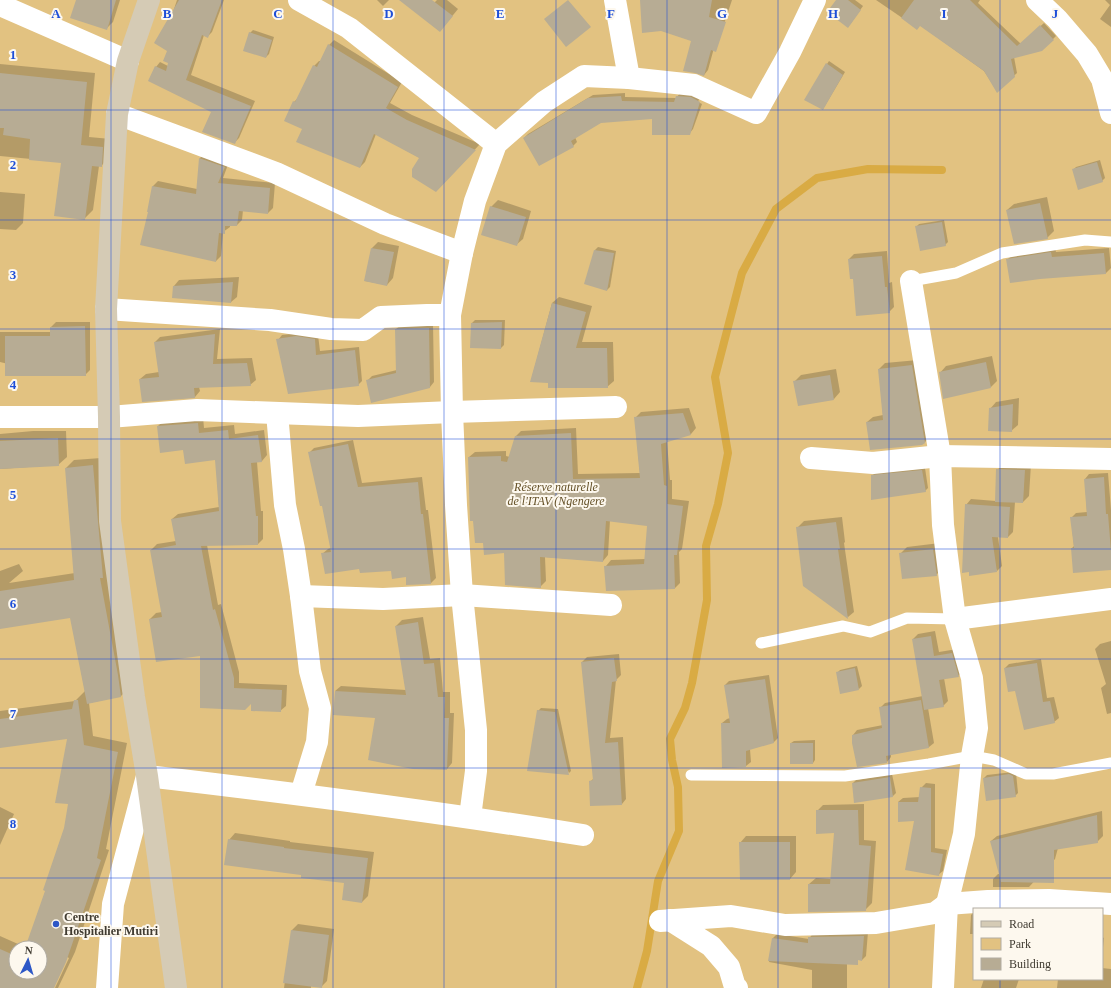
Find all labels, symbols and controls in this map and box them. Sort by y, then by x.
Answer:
text: A [51,6,61,21]
text: B [163,6,172,21]
text: C [273,6,283,21]
text: D [384,6,394,21]
text: E [496,6,504,21]
text: F [607,6,615,21]
text: G [717,6,727,21]
text: H [828,6,838,21]
text: I [941,6,947,21]
text: J [1052,6,1059,21]
text: 1 [10,47,16,62]
text: 2 [10,157,16,172]
text: 3 [10,267,17,282]
text: 4 [10,377,17,392]
park label: Réserve naturelle de l'ITAV (Ngengere [507,480,605,508]
text: 5 [10,487,17,502]
text: 6 [10,596,17,611]
text: 7 [10,706,17,721]
text: 8 [10,816,17,831]
legend [973,908,1103,980]
place label: Centre Hospitalier Mutiri [64,910,159,938]
text: Road [1009,917,1034,931]
marker: Centre Hospitalier Mutiri [51,919,61,929]
text: Park [1009,937,1031,951]
north arrow [8,940,48,980]
text: N [24,944,33,956]
text: Building [1009,957,1051,971]

